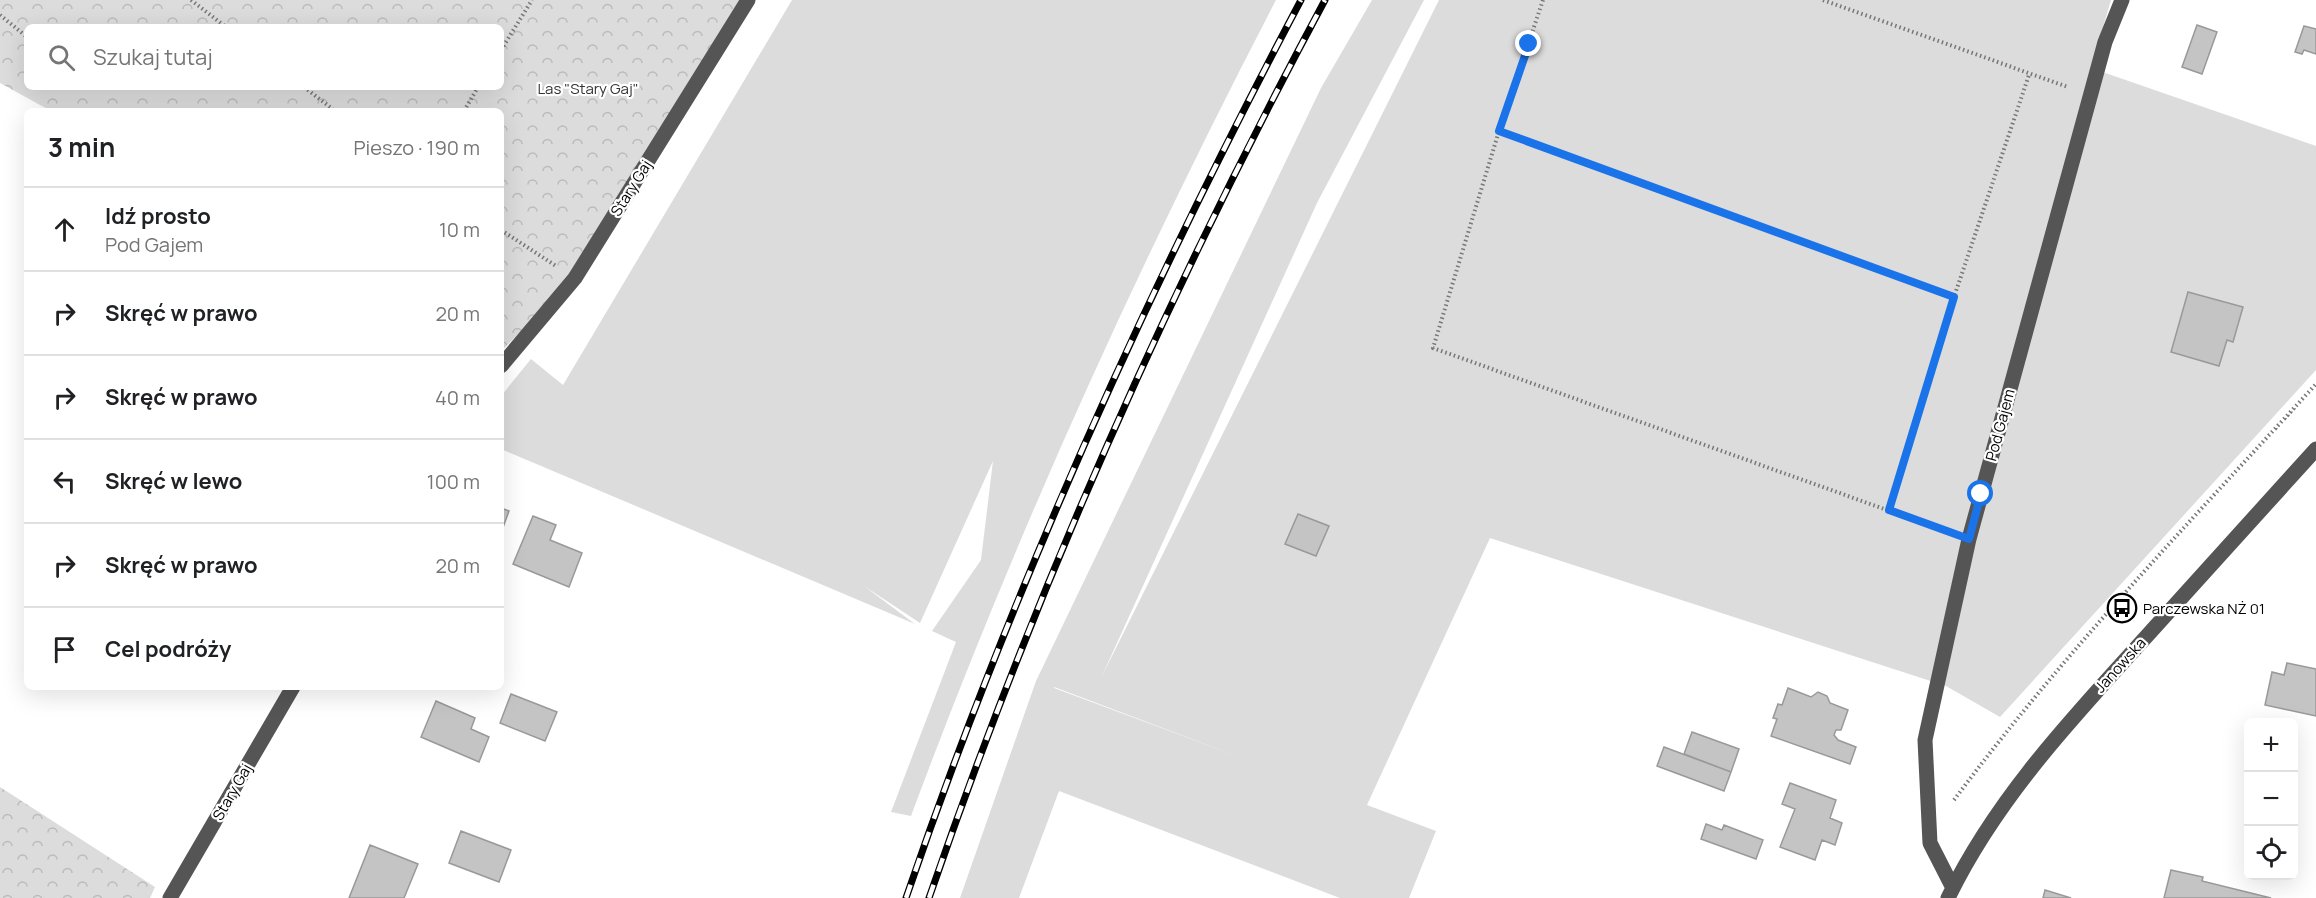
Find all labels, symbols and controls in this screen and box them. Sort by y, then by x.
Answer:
search box [24,24,504,90]
route end [1515,30,1541,56]
icon: search [45,41,78,74]
text: Szukaj tutaj [93,42,213,72]
park label: Las "Stary Gaj" [537,78,639,99]
text: 3 min [48,129,115,165]
text: Pieszo · 190 m [354,134,480,161]
street label: Stary Gaj [606,156,656,220]
text: Idź prosto [105,201,211,231]
icon: ahead [48,213,81,246]
text: 10 m [439,216,480,243]
text: Pod Gajem [105,231,203,258]
icon: right [48,297,81,330]
text: Skręć w prawo [105,298,258,328]
text: 20 m [435,300,480,327]
icon: right [48,381,81,414]
text: Skręć w prawo [105,382,258,412]
text: 40 m [435,384,480,411]
street label: Pod Gajem [1980,387,2020,463]
icon: left [48,465,81,498]
text: Skręć w lewo [105,466,242,496]
text: 100 m [427,468,480,495]
route start [1967,480,1993,506]
icon: right [48,549,81,582]
text: Skręć w prawo [105,550,258,580]
text: 20 m [435,552,480,579]
bus stop icon: Parczewska NŻ 01 [2106,592,2138,624]
place label: Parczewska NŻ 01 [2143,598,2265,619]
icon: arrive [48,633,81,666]
street label: Janowska [2090,633,2150,697]
text: Cel podróży [105,634,231,664]
map controls [2244,718,2298,880]
button: + [2244,718,2298,772]
street label: Stary Gaj [207,760,257,824]
button: − [2244,772,2298,826]
button: locate [2244,826,2298,880]

